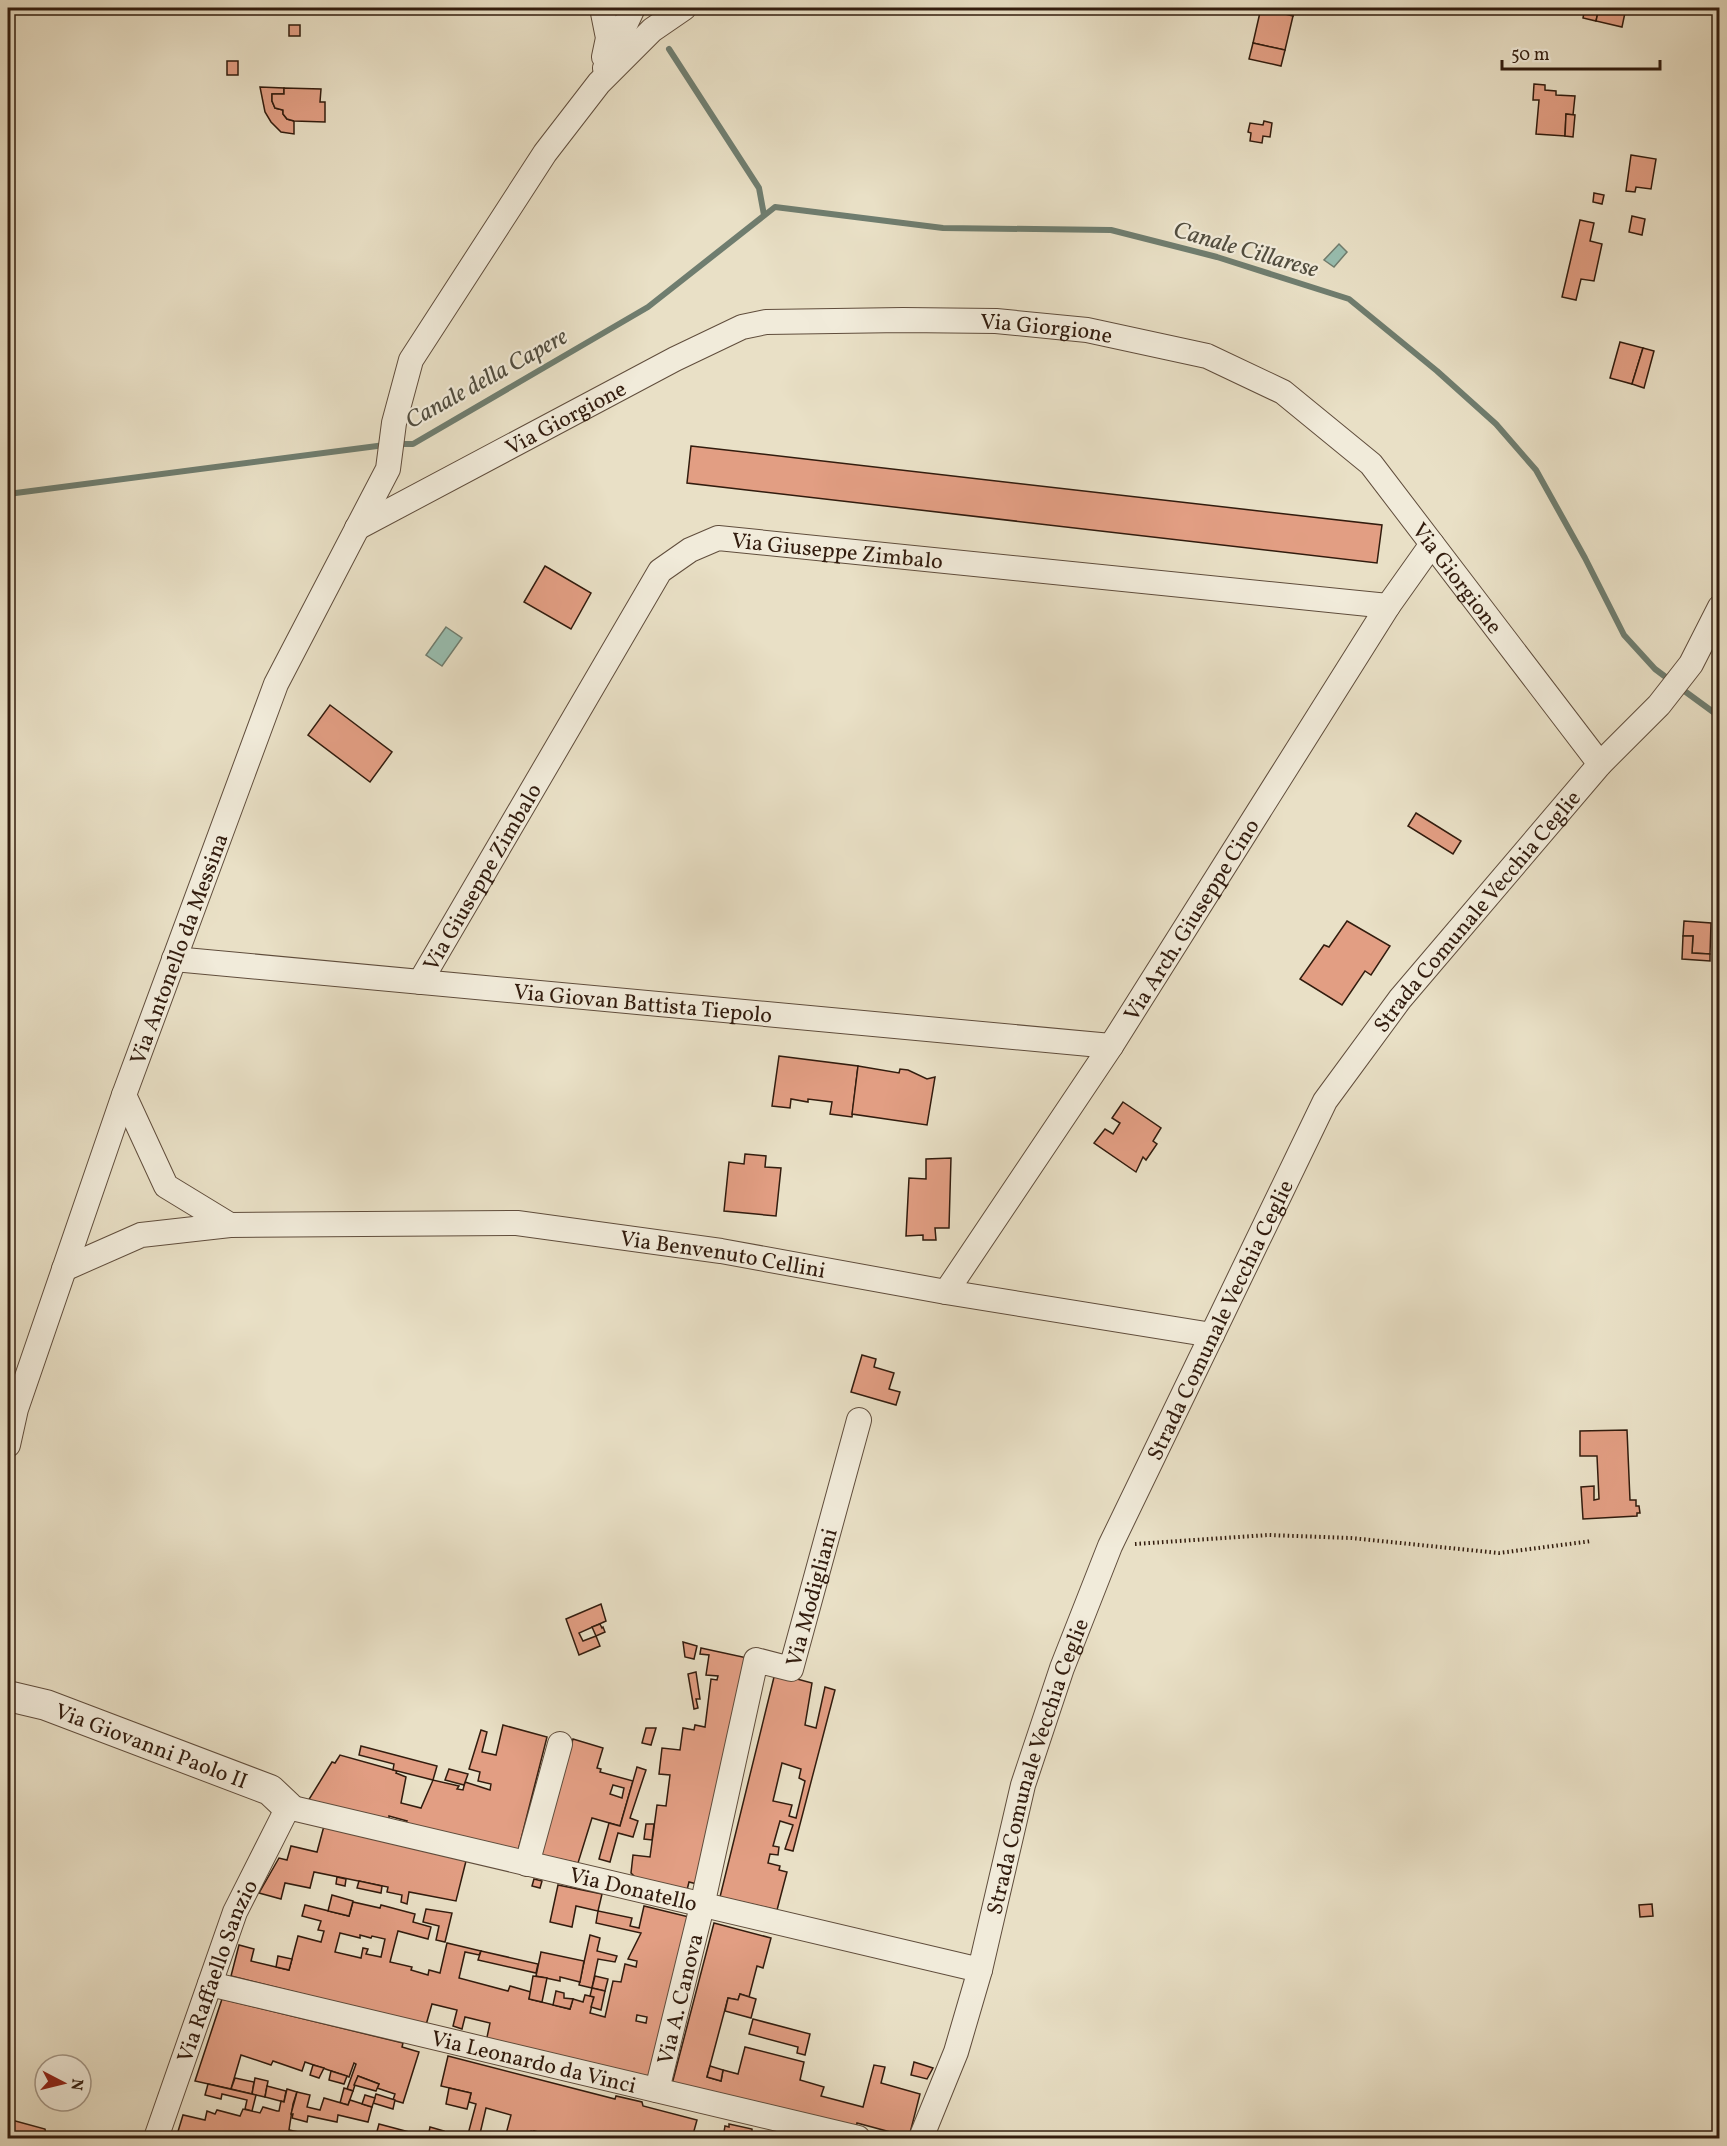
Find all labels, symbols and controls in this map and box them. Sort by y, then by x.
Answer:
scale bar [1502,33,1660,71]
text: 50 m [1511,43,1550,68]
water label: Canale Cillarese [1169,214,1322,288]
street label: Via Giorgione [980,308,1115,353]
water label: Canale della Capere [400,321,575,439]
street label: Via Giorgione [501,375,632,464]
street label: Via Giorgione [1403,517,1508,641]
street label: Via Giuseppe Zimbalo [730,526,944,579]
street label: Via Giuseppe Zimbalo [417,778,551,977]
street label: Strada Comunale Vecchia Ceglie [1367,784,1589,1040]
street label: Via Arch. Giuseppe Cino [1118,813,1268,1028]
street label: Via Antonello da Messina [124,829,237,1070]
street label: Via Giovan Battista Tiepolo [512,978,773,1032]
street label: Strada Comunale Vecchia Ceglie [1141,1175,1303,1466]
street label: Via Benvenuto Cellini [618,1224,828,1288]
street label: Via Modigliani [779,1525,847,1670]
street label: Strada Comunale Vecchia Ceglie [980,1614,1098,1918]
street label: Via Giovanni Paolo II [50,1697,251,1798]
street label: Via Donatello [566,1861,700,1921]
street label: Via Raffaello Sanzio [171,1875,267,2067]
street label: Via A. Canova [651,1931,713,2068]
street label: Via Leonardo da Vinci [428,2024,639,2103]
north arrow [33,2053,93,2113]
text: N [64,2077,88,2092]

